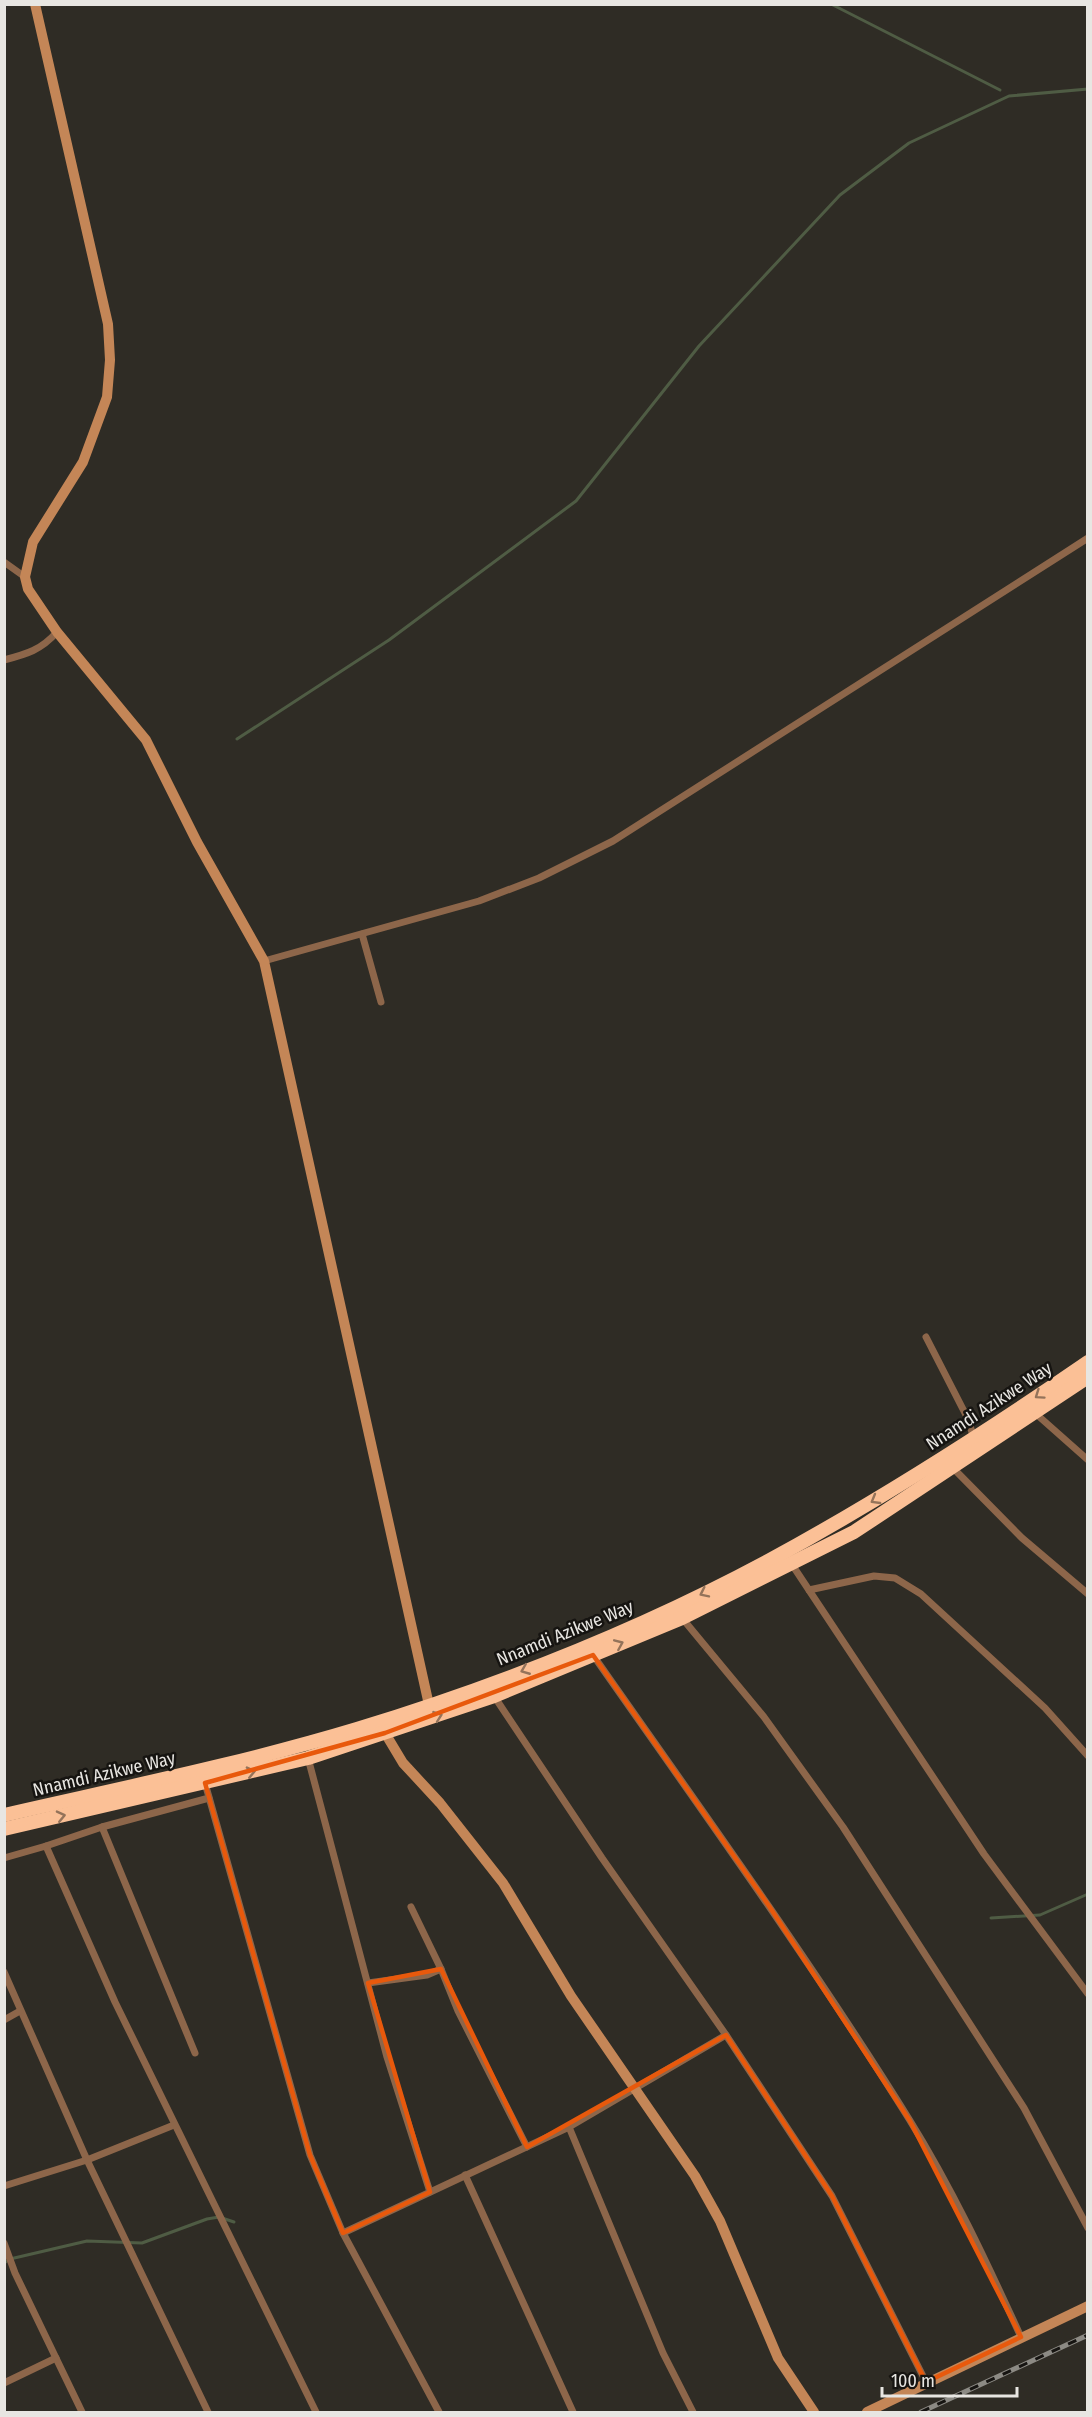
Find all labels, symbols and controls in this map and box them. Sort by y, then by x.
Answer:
street label: Nnamdi Azikwe Way [922,1357,1056,1455]
one-way arrow [1035,1388,1046,1399]
one-way arrow [871,1492,881,1504]
one-way arrow [699,1585,710,1597]
street label: Nnamdi Azikwe Way [493,1596,637,1670]
one-way arrow [613,1639,624,1651]
one-way arrow [520,1663,531,1675]
one-way arrow [432,1710,443,1723]
street label: Nnamdi Azikwe Way [31,1747,177,1801]
one-way arrow [246,1766,256,1779]
one-way arrow [56,1810,66,1823]
scale bar [882,2360,1017,2398]
text: 100 m [891,2370,935,2392]

